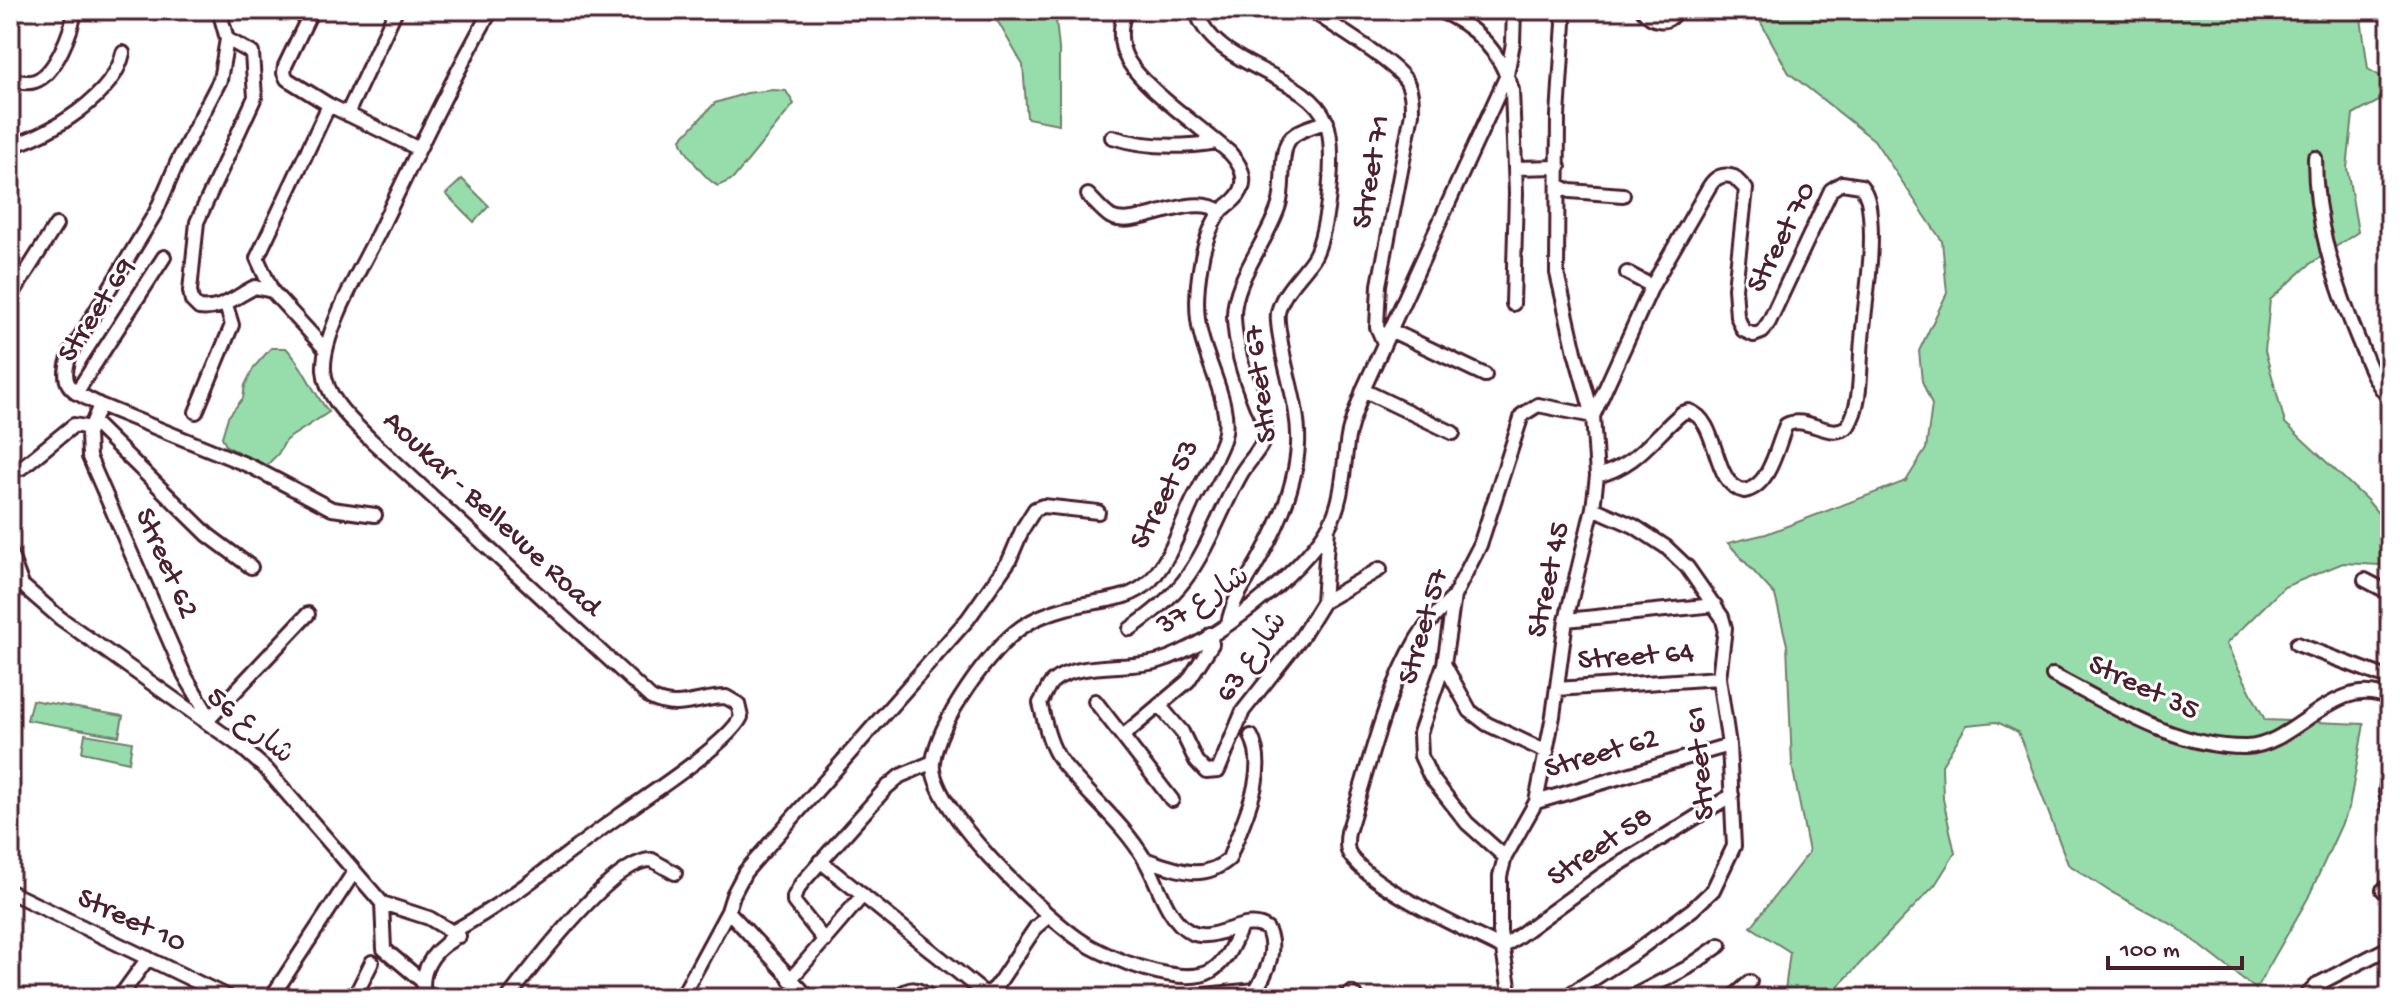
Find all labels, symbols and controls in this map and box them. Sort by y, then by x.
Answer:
street label: Street 71 [1346,112,1400,232]
street label: Street 70 [1740,177,1826,299]
street label: Street 69 [51,252,145,370]
street label: Street 67 [1237,322,1287,445]
street label: Aoukar - Bellevue Road [374,404,609,627]
street label: Street 53 [1124,434,1208,556]
street label: Street 62 [125,503,205,625]
street label: Street 45 [1521,519,1579,641]
street label: شارع 37 [1150,560,1257,645]
street label: Street 57 [1392,564,1459,689]
street label: شارع 63 [1209,606,1297,710]
street label: Street 64 [1577,636,1695,680]
street label: Street 35 [2082,648,2204,730]
street label: شارع 56 [198,680,300,774]
street label: Street 61 [1680,704,1724,822]
street label: Street 62 [1541,722,1663,788]
street label: Street 58 [1542,800,1660,896]
street label: Street 10 [71,882,191,962]
scale bar [2108,920,2242,970]
text: 100 m [2119,937,2180,966]

